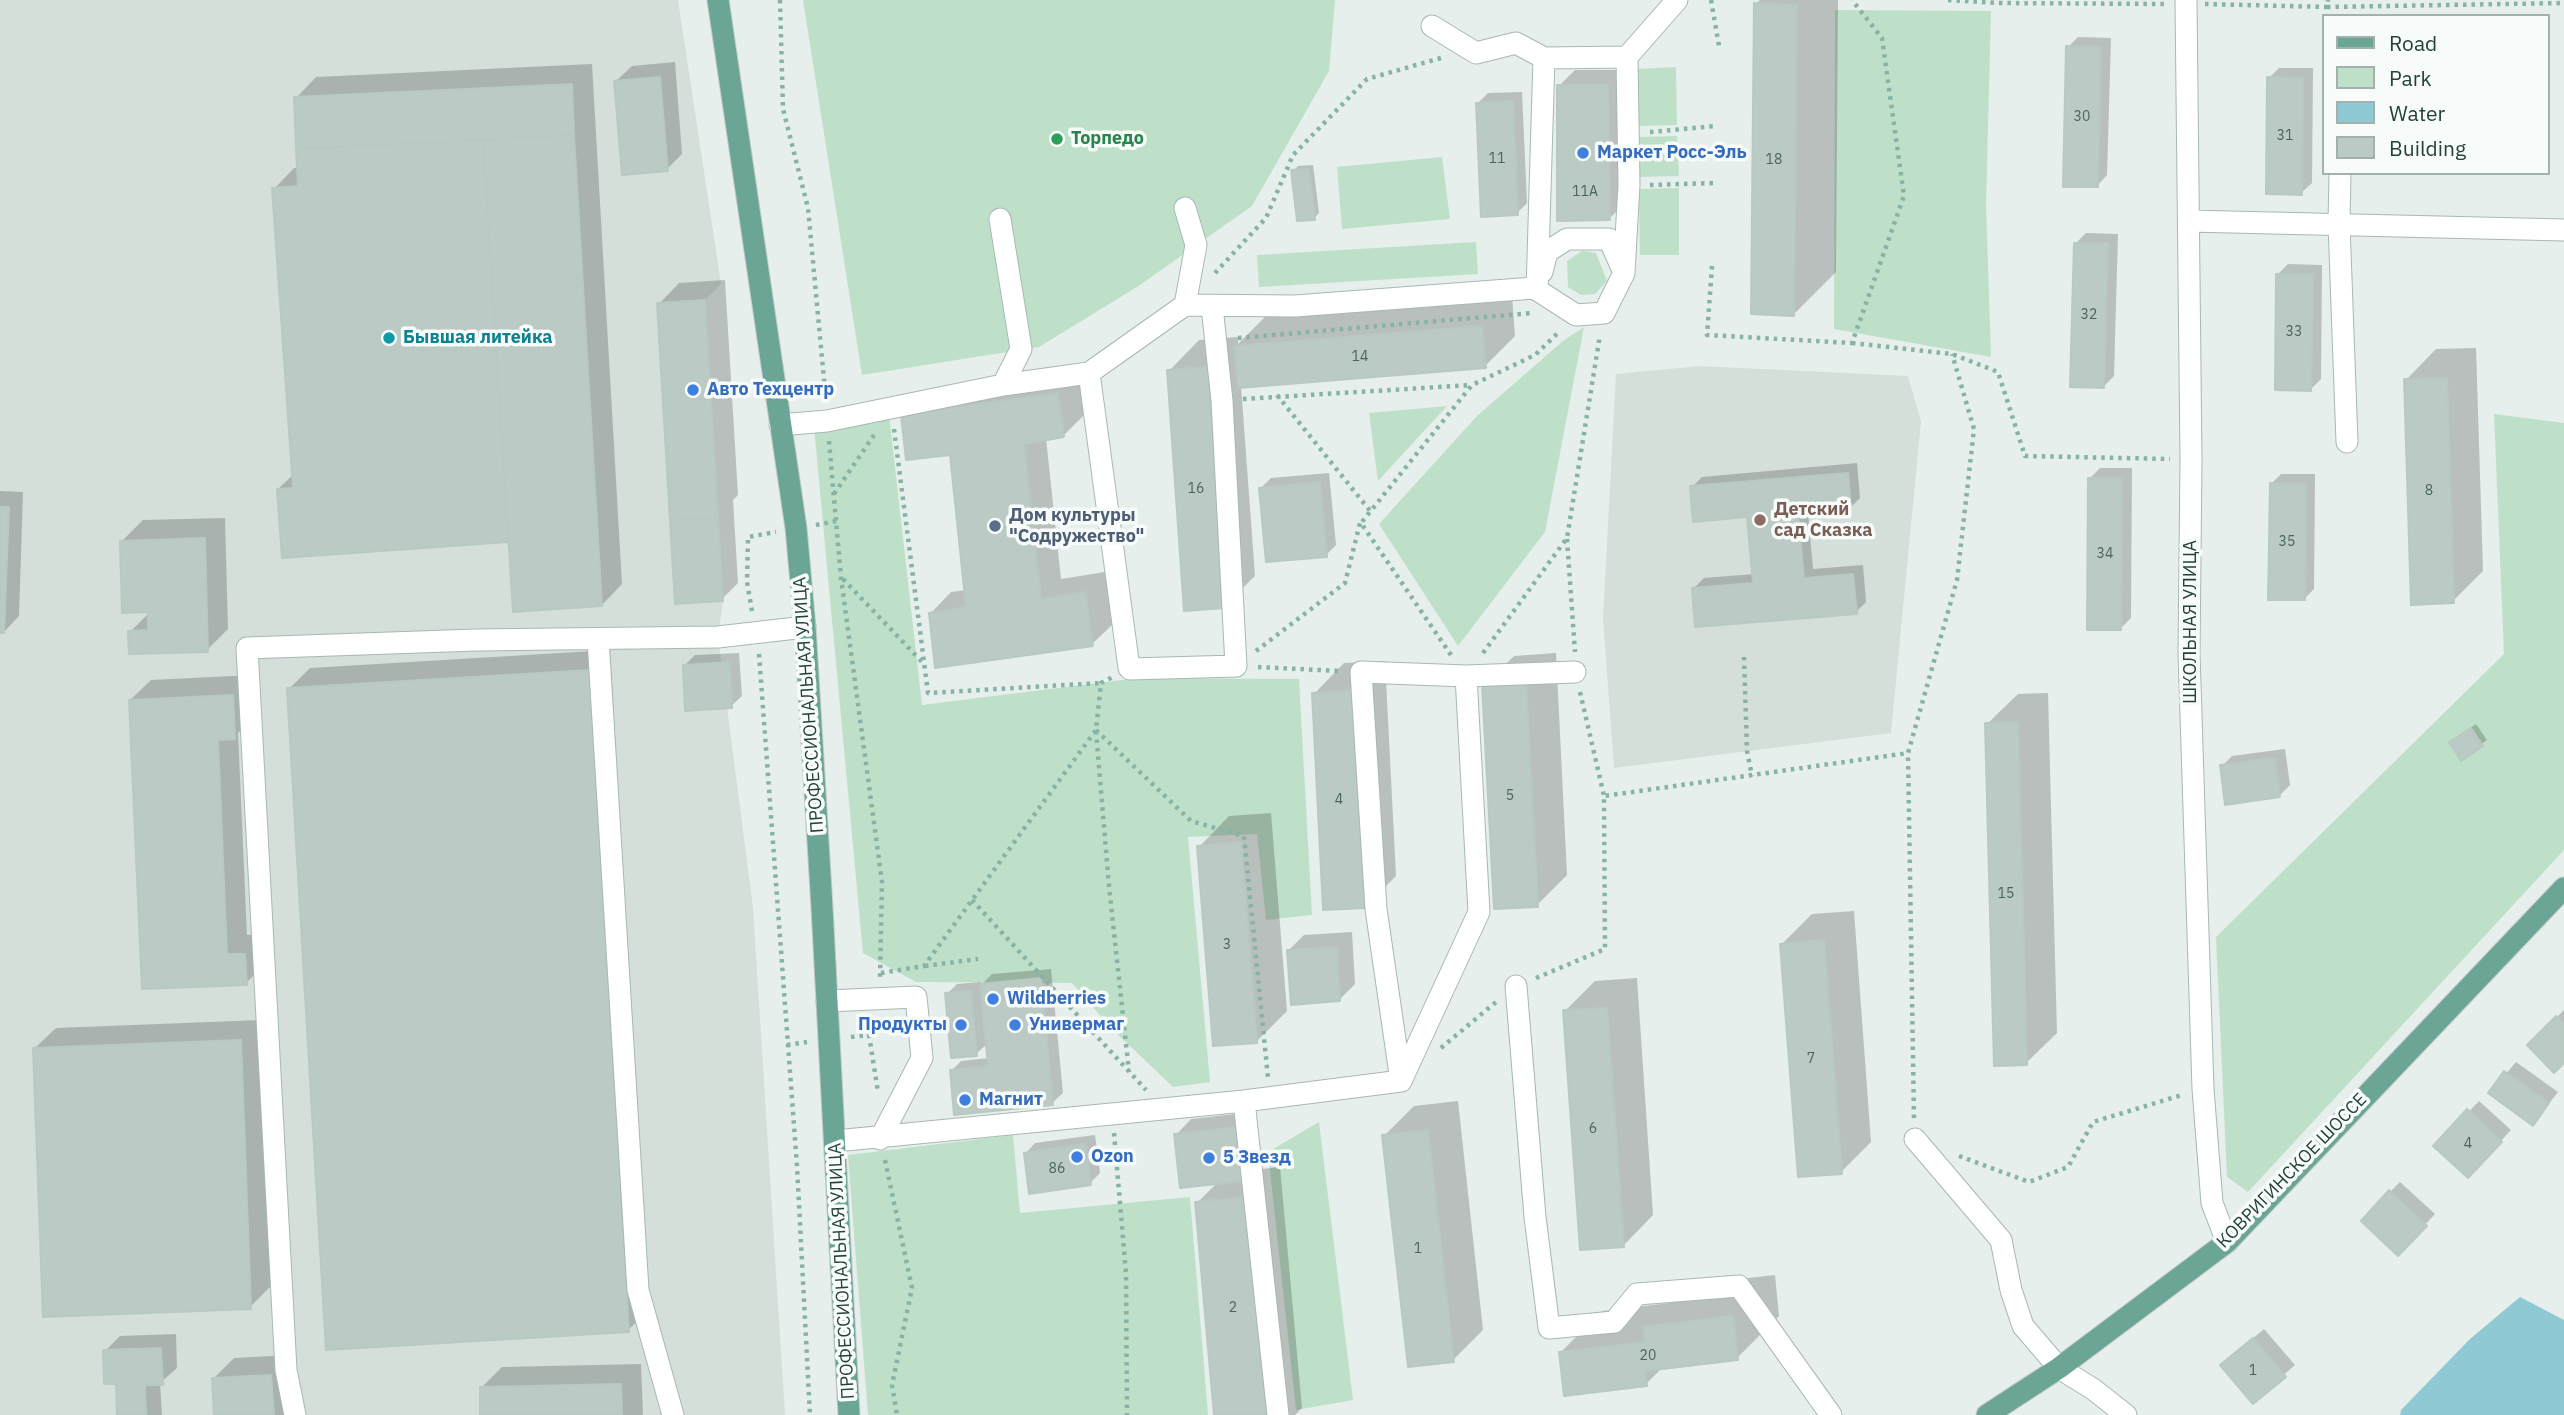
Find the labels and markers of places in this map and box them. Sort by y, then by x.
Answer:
place label: Торпедо [1071,128,1144,150]
marker: Торпедо [1049,131,1065,147]
place label: Маркет Росс-Эль [1597,142,1746,164]
marker: Маркет Росс-Эль [1575,145,1591,161]
place label: Бывшая литейка [403,327,553,349]
marker: Бывшая литейка [381,330,397,346]
place label: Авто Техцентр [707,379,834,401]
marker: Авто Техцентр [685,382,701,398]
place label: Детский сад Сказка [1774,499,1872,542]
place label: Дом культуры "Содружество" [1009,505,1144,548]
marker: Детский сад Сказка [1752,512,1768,528]
marker: Дом культуры "Содружество" [987,518,1003,534]
place label: Wildberries [1007,988,1106,1010]
marker: Wildberries [985,991,1001,1007]
place label: Продукты [858,1014,947,1036]
place label: Универмаг [1029,1014,1124,1036]
marker: Продукты [953,1017,969,1033]
marker: Универмаг [1007,1017,1023,1033]
place label: Магнит [979,1089,1043,1111]
marker: Магнит [957,1092,973,1108]
place label: Ozon [1091,1146,1134,1168]
place label: 5 Звезд [1223,1147,1291,1169]
marker: Ozon [1069,1149,1085,1165]
marker: 5 Звезд [1201,1150,1217,1166]

